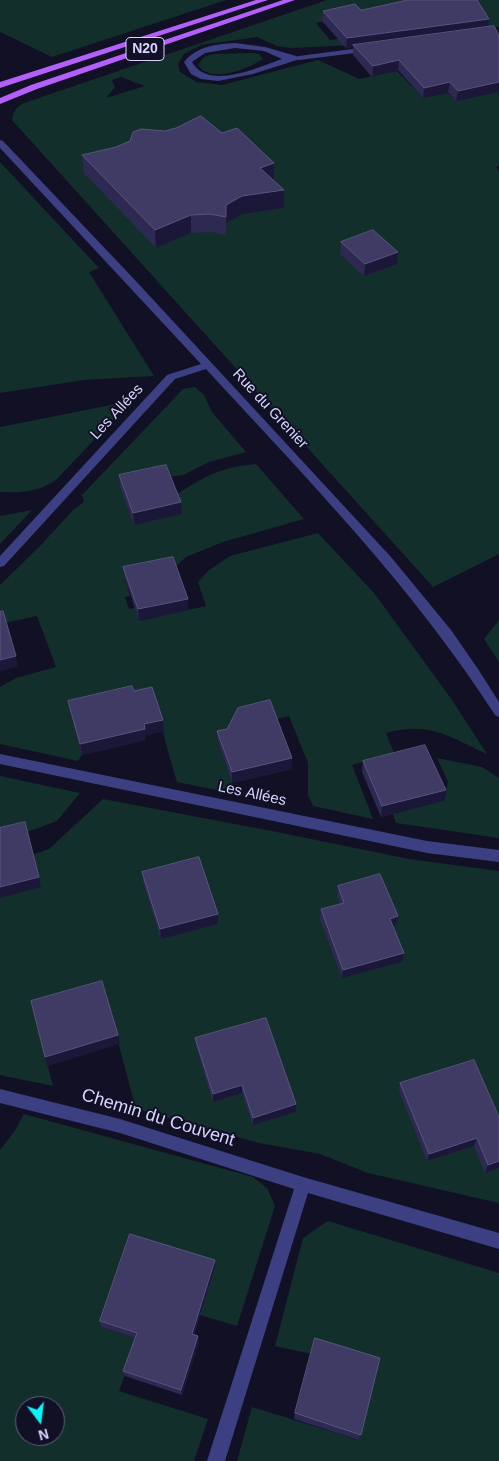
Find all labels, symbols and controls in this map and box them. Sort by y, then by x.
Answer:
road number: N20 [126,38,164,61]
street label: Rue du Grenier [228,365,312,453]
street label: Les Allées [87,381,147,443]
street label: Les Allées [216,778,288,810]
street label: Chemin du Couvent [79,1084,237,1152]
north arrow [15,1396,65,1446]
text: N [37,1425,51,1444]

